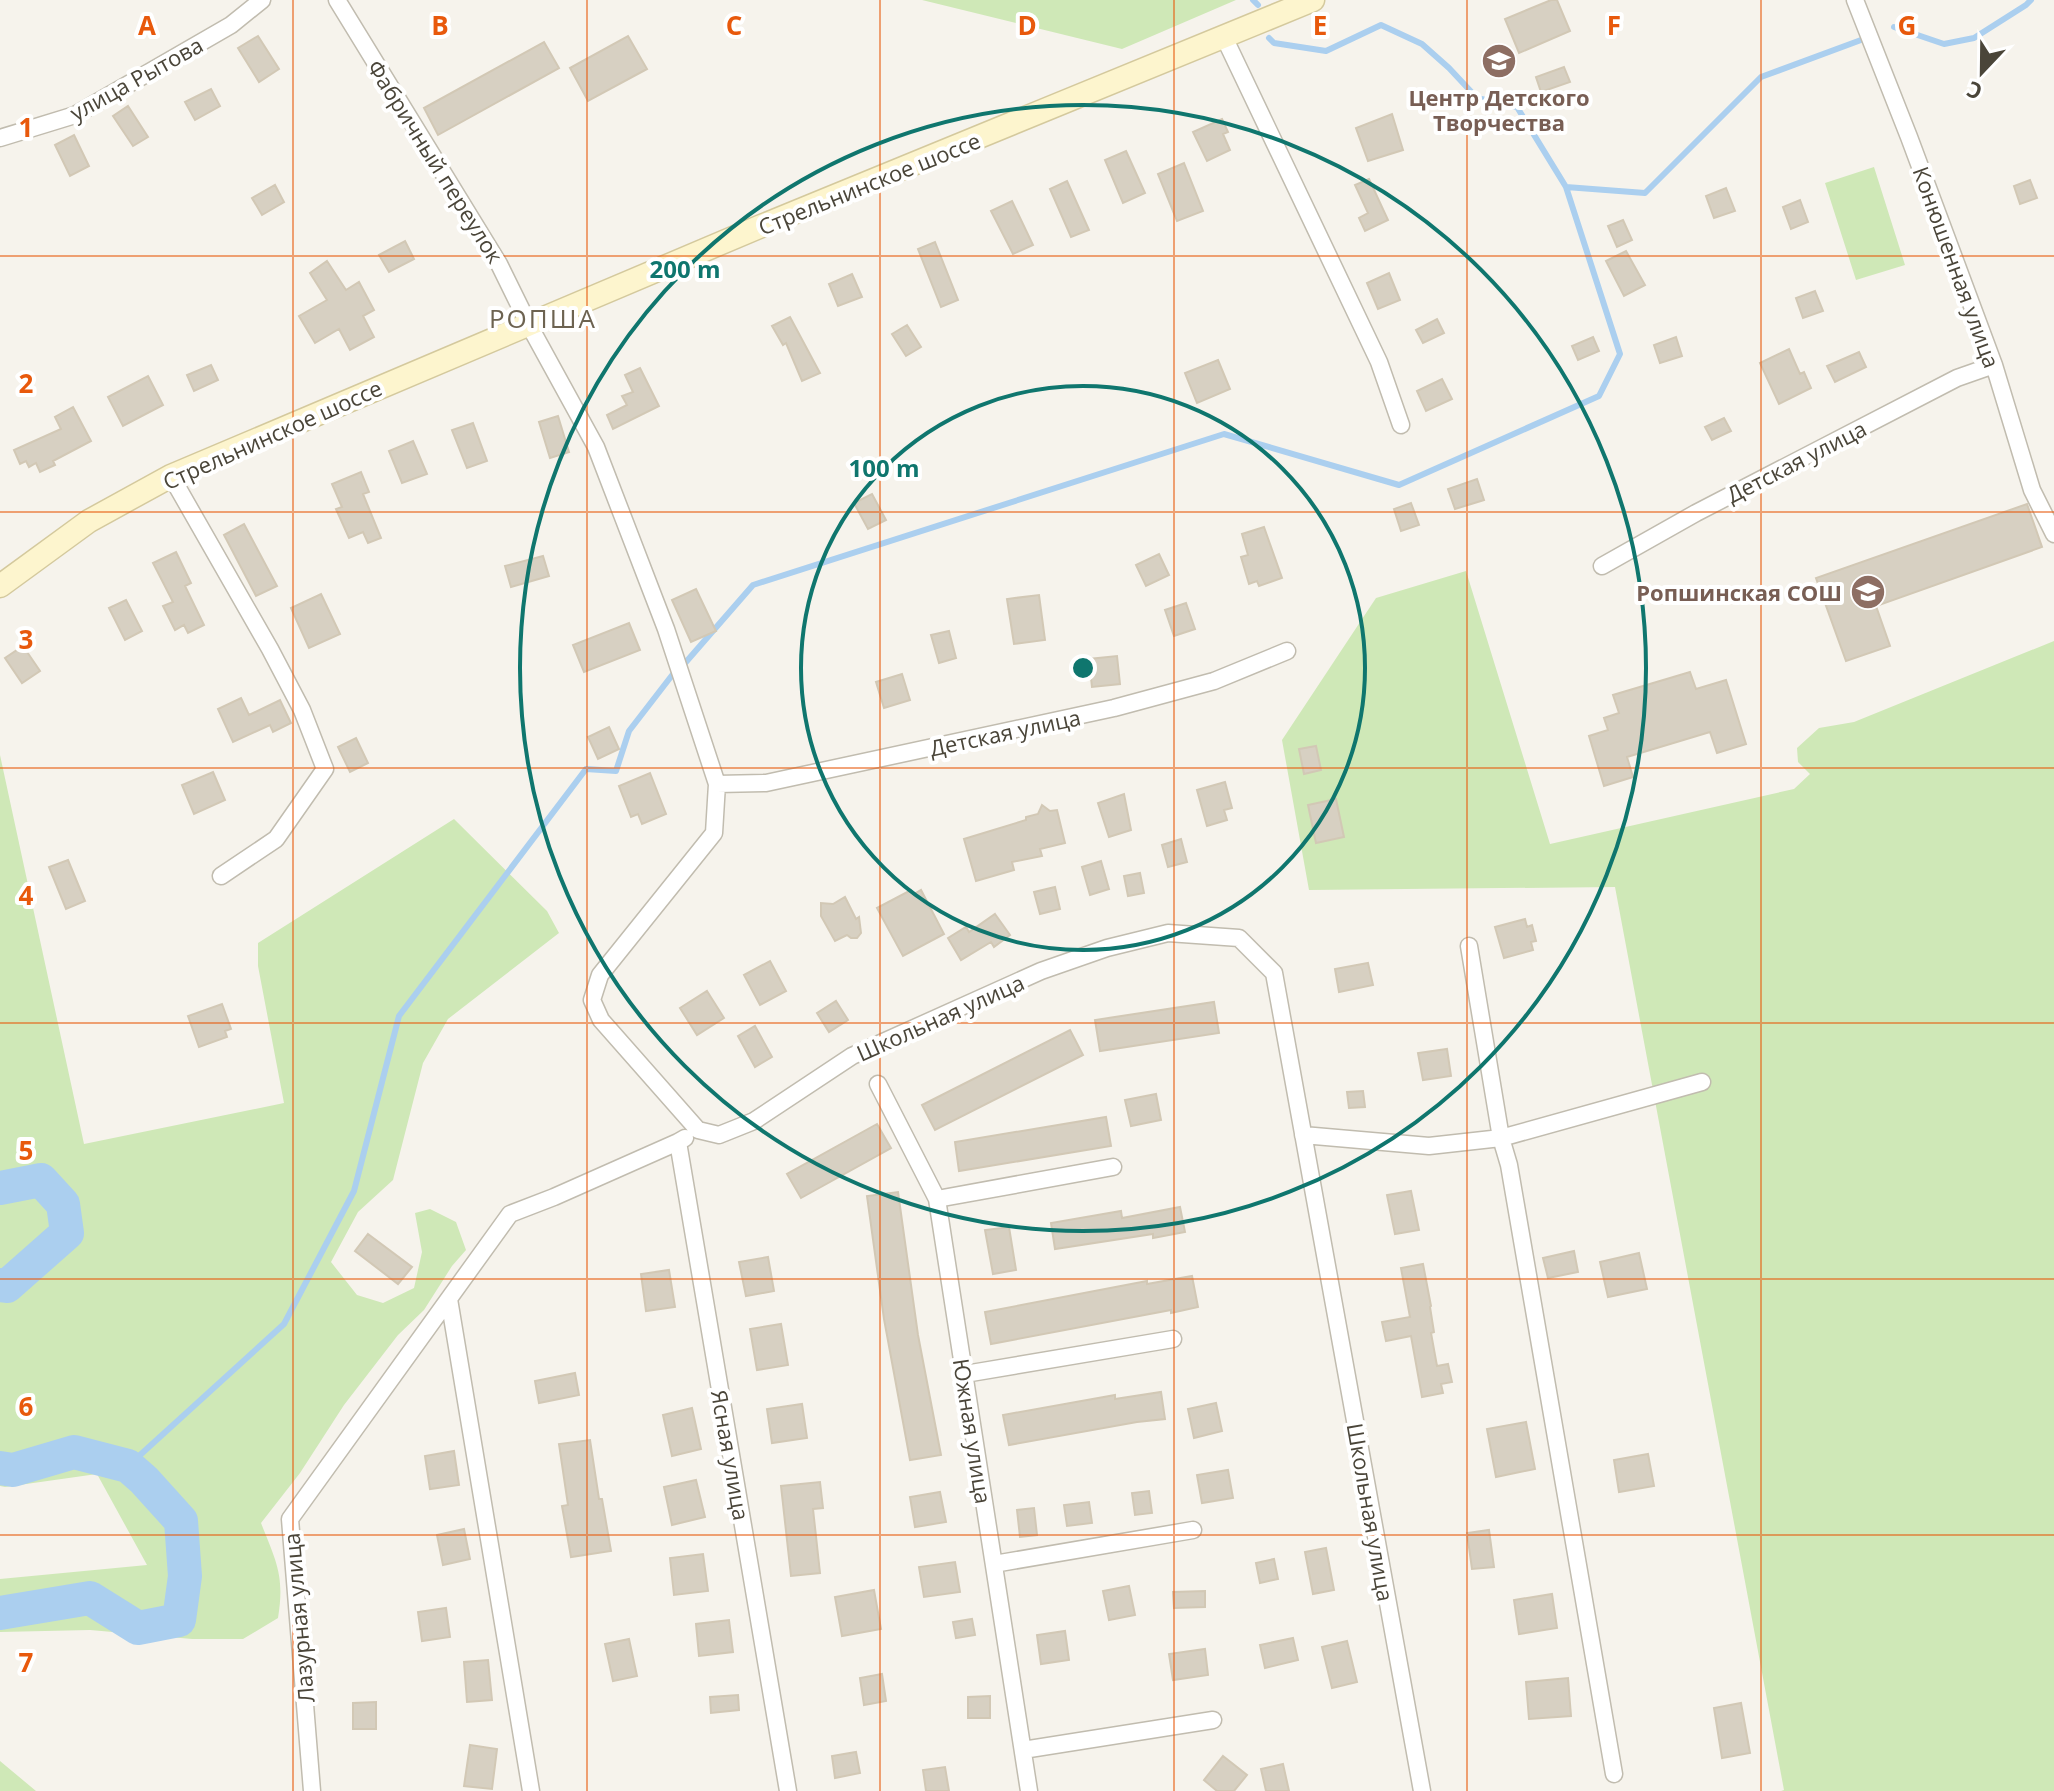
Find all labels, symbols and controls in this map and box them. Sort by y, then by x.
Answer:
text: A [138,7,156,43]
text: B [431,7,449,43]
text: C [726,7,742,43]
text: D [1017,7,1037,43]
text: E [1313,7,1327,43]
text: F [1607,7,1621,43]
text: G [1898,7,1916,43]
street label: улица Рытова [64,29,208,127]
north arrow [1942,32,2022,112]
school or university icon: Центр Детского Творчества [1480,42,1518,80]
street label: Фабричный переулок [361,54,511,269]
text: С [1962,75,1986,108]
place label: Центр Детского Творчества [1408,82,1590,137]
text: 1 [19,109,33,145]
street label: Стрельнинское шоссе [754,125,984,241]
street label: Конюшенная улица [1907,162,2007,372]
text: 200 m [650,252,720,285]
district label: РОПША [489,300,597,336]
text: 2 [19,365,34,401]
street label: Стрельнинское шоссе [158,372,386,496]
street label: Детская улица [1721,413,1871,509]
text: 100 m [849,451,919,484]
school or university icon: Ропшинская СОШ [1849,573,1887,611]
place label: Ропшинская СОШ [1636,577,1842,607]
text: 3 [19,621,33,657]
centre of rings [1069,654,1097,682]
street label: Детская улица [927,701,1083,763]
text: 4 [19,877,34,913]
street label: Школьная улица [851,967,1029,1067]
text: 5 [19,1132,33,1168]
street label: Южная улица [947,1356,999,1506]
street label: Ясная улица [705,1387,757,1523]
text: 6 [19,1388,34,1424]
street label: Школьная улица [1341,1421,1401,1603]
street label: Лазурная улица [276,1532,320,1704]
text: 7 [19,1644,34,1680]

